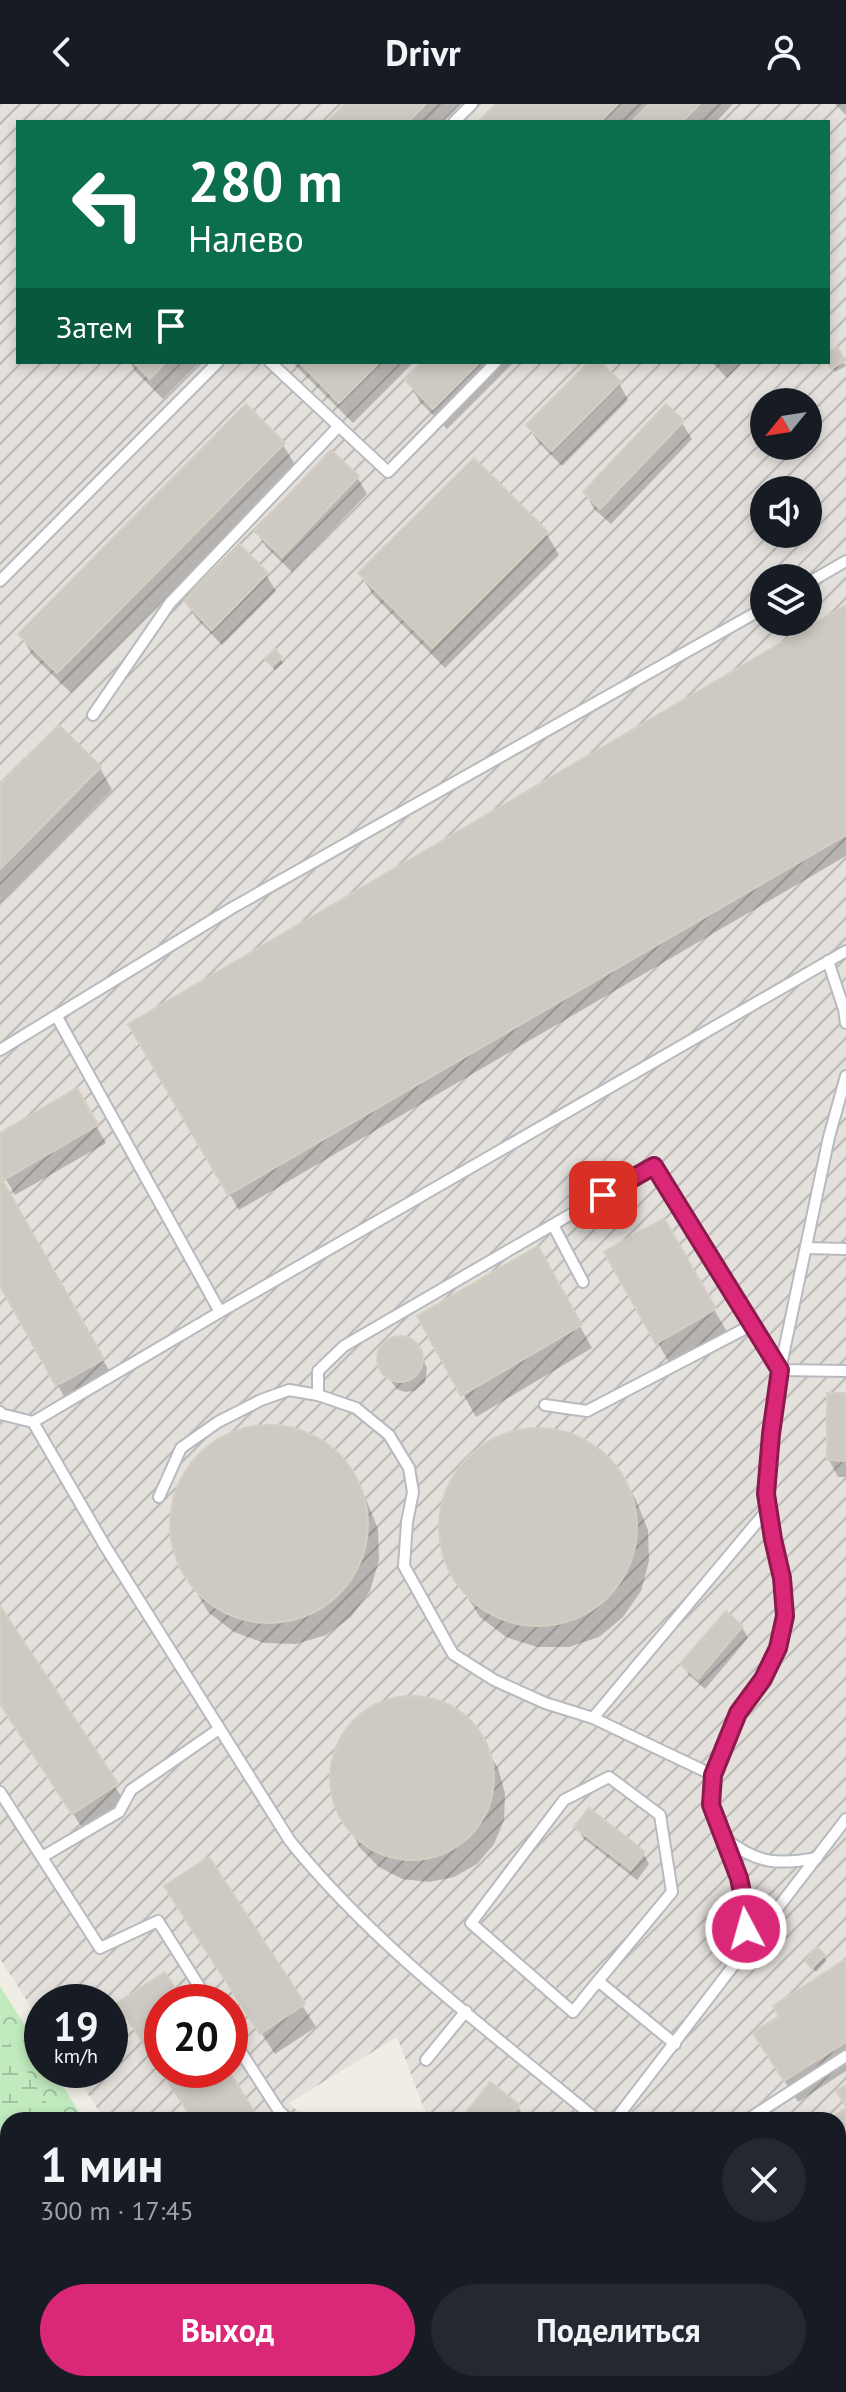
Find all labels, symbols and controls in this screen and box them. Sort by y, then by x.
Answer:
text: Drivr [385,29,461,76]
icon: back [40,30,84,74]
icon: person [762,30,806,74]
text: 280 m [188,145,343,217]
icon: left [56,152,160,256]
text: Налево [188,215,304,262]
icon: arrive [149,304,193,348]
text: Затем [56,307,133,346]
north arrow [750,388,822,460]
map controls [750,388,822,636]
button: sound [750,476,822,548]
button: layers [750,564,822,636]
pin [569,1161,637,1229]
icon: arrive [581,1173,625,1217]
position arrow [704,1887,788,1971]
speed limit sign: 20 [144,1984,248,2088]
text: 19 [53,2000,99,2052]
text: km/h [54,2043,98,2069]
text: 1 мин [40,2133,163,2195]
button: close [722,2138,806,2222]
text: 300 m · 17:45 [40,2194,194,2227]
button: Выход [40,2284,415,2376]
button: Поделиться [431,2284,806,2376]

